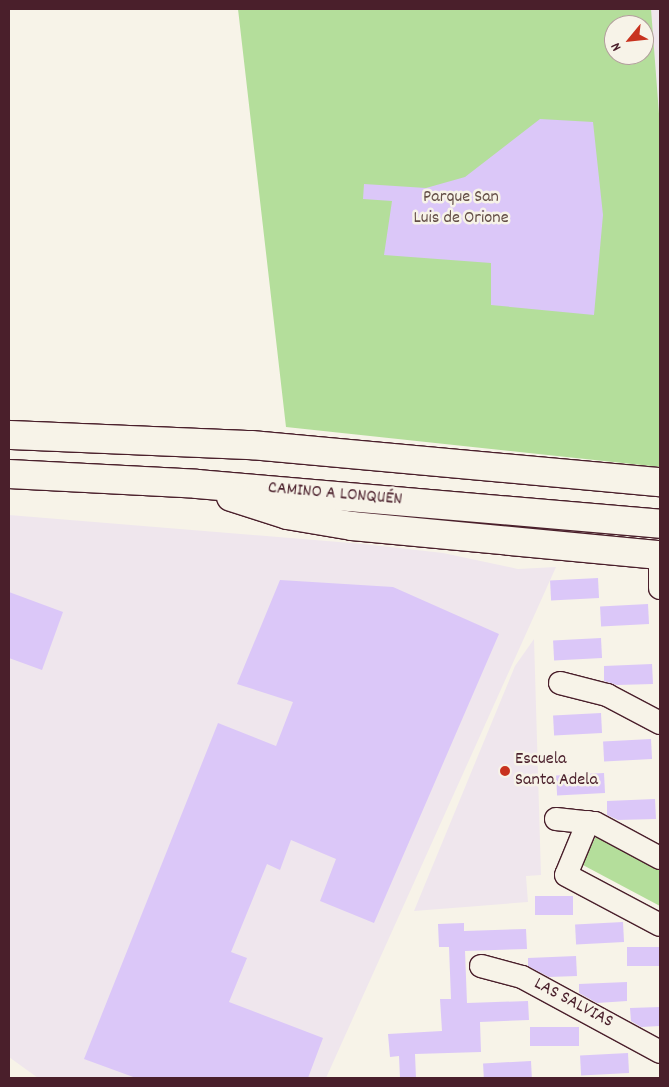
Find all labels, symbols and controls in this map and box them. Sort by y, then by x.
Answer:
north arrow [604,15,654,65]
text: N [606,39,627,54]
park label: Parque San Luis de Orione [413,188,509,230]
street label: CAMINO A LONQUÉN [267,478,403,512]
place label: Escuela Santa Adela [515,750,598,792]
marker: Escuela Santa Adela [499,765,511,777]
street label: LAS SALVIAS [530,974,616,1034]

